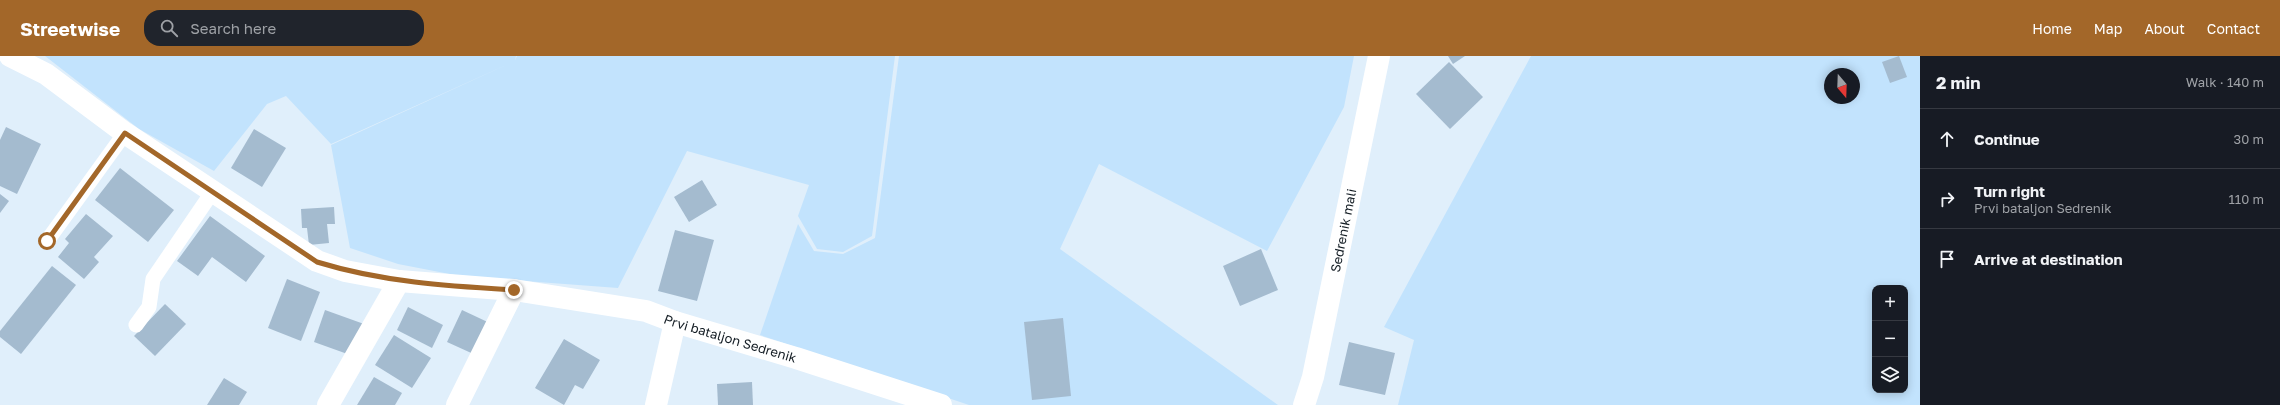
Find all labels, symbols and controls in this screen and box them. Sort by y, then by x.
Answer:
search box [144,10,424,46]
text: Streetwise [20,17,120,40]
icon: search [158,17,180,39]
text: Search here [190,19,276,37]
text: Home [2032,20,2072,37]
text: Map [2094,20,2122,37]
text: About [2144,20,2185,37]
text: Contact [2207,20,2260,37]
north arrow [1824,68,1860,104]
text: 2 min [1936,72,1980,93]
text: Walk · 140 m [2186,74,2264,90]
icon: ahead [1936,128,1958,150]
text: Continue [1974,130,2040,148]
text: 30 m [2234,131,2264,147]
text: Turn right [1974,182,2045,200]
street label: Sedrenik mali [1327,187,1360,274]
icon: right [1936,188,1958,210]
text: 110 m [2229,191,2264,207]
text: Prvi bataljon Sedrenik [1974,200,2112,216]
route start [38,232,56,250]
icon: arrive [1936,248,1958,270]
text: Arrive at destination [1974,250,2123,268]
route end [505,281,523,299]
map controls [1872,285,1908,393]
button: + [1872,285,1908,321]
street label: Prvi bataljon Sedrenik [662,311,799,366]
button: − [1872,321,1908,357]
button: layers [1872,357,1908,393]

